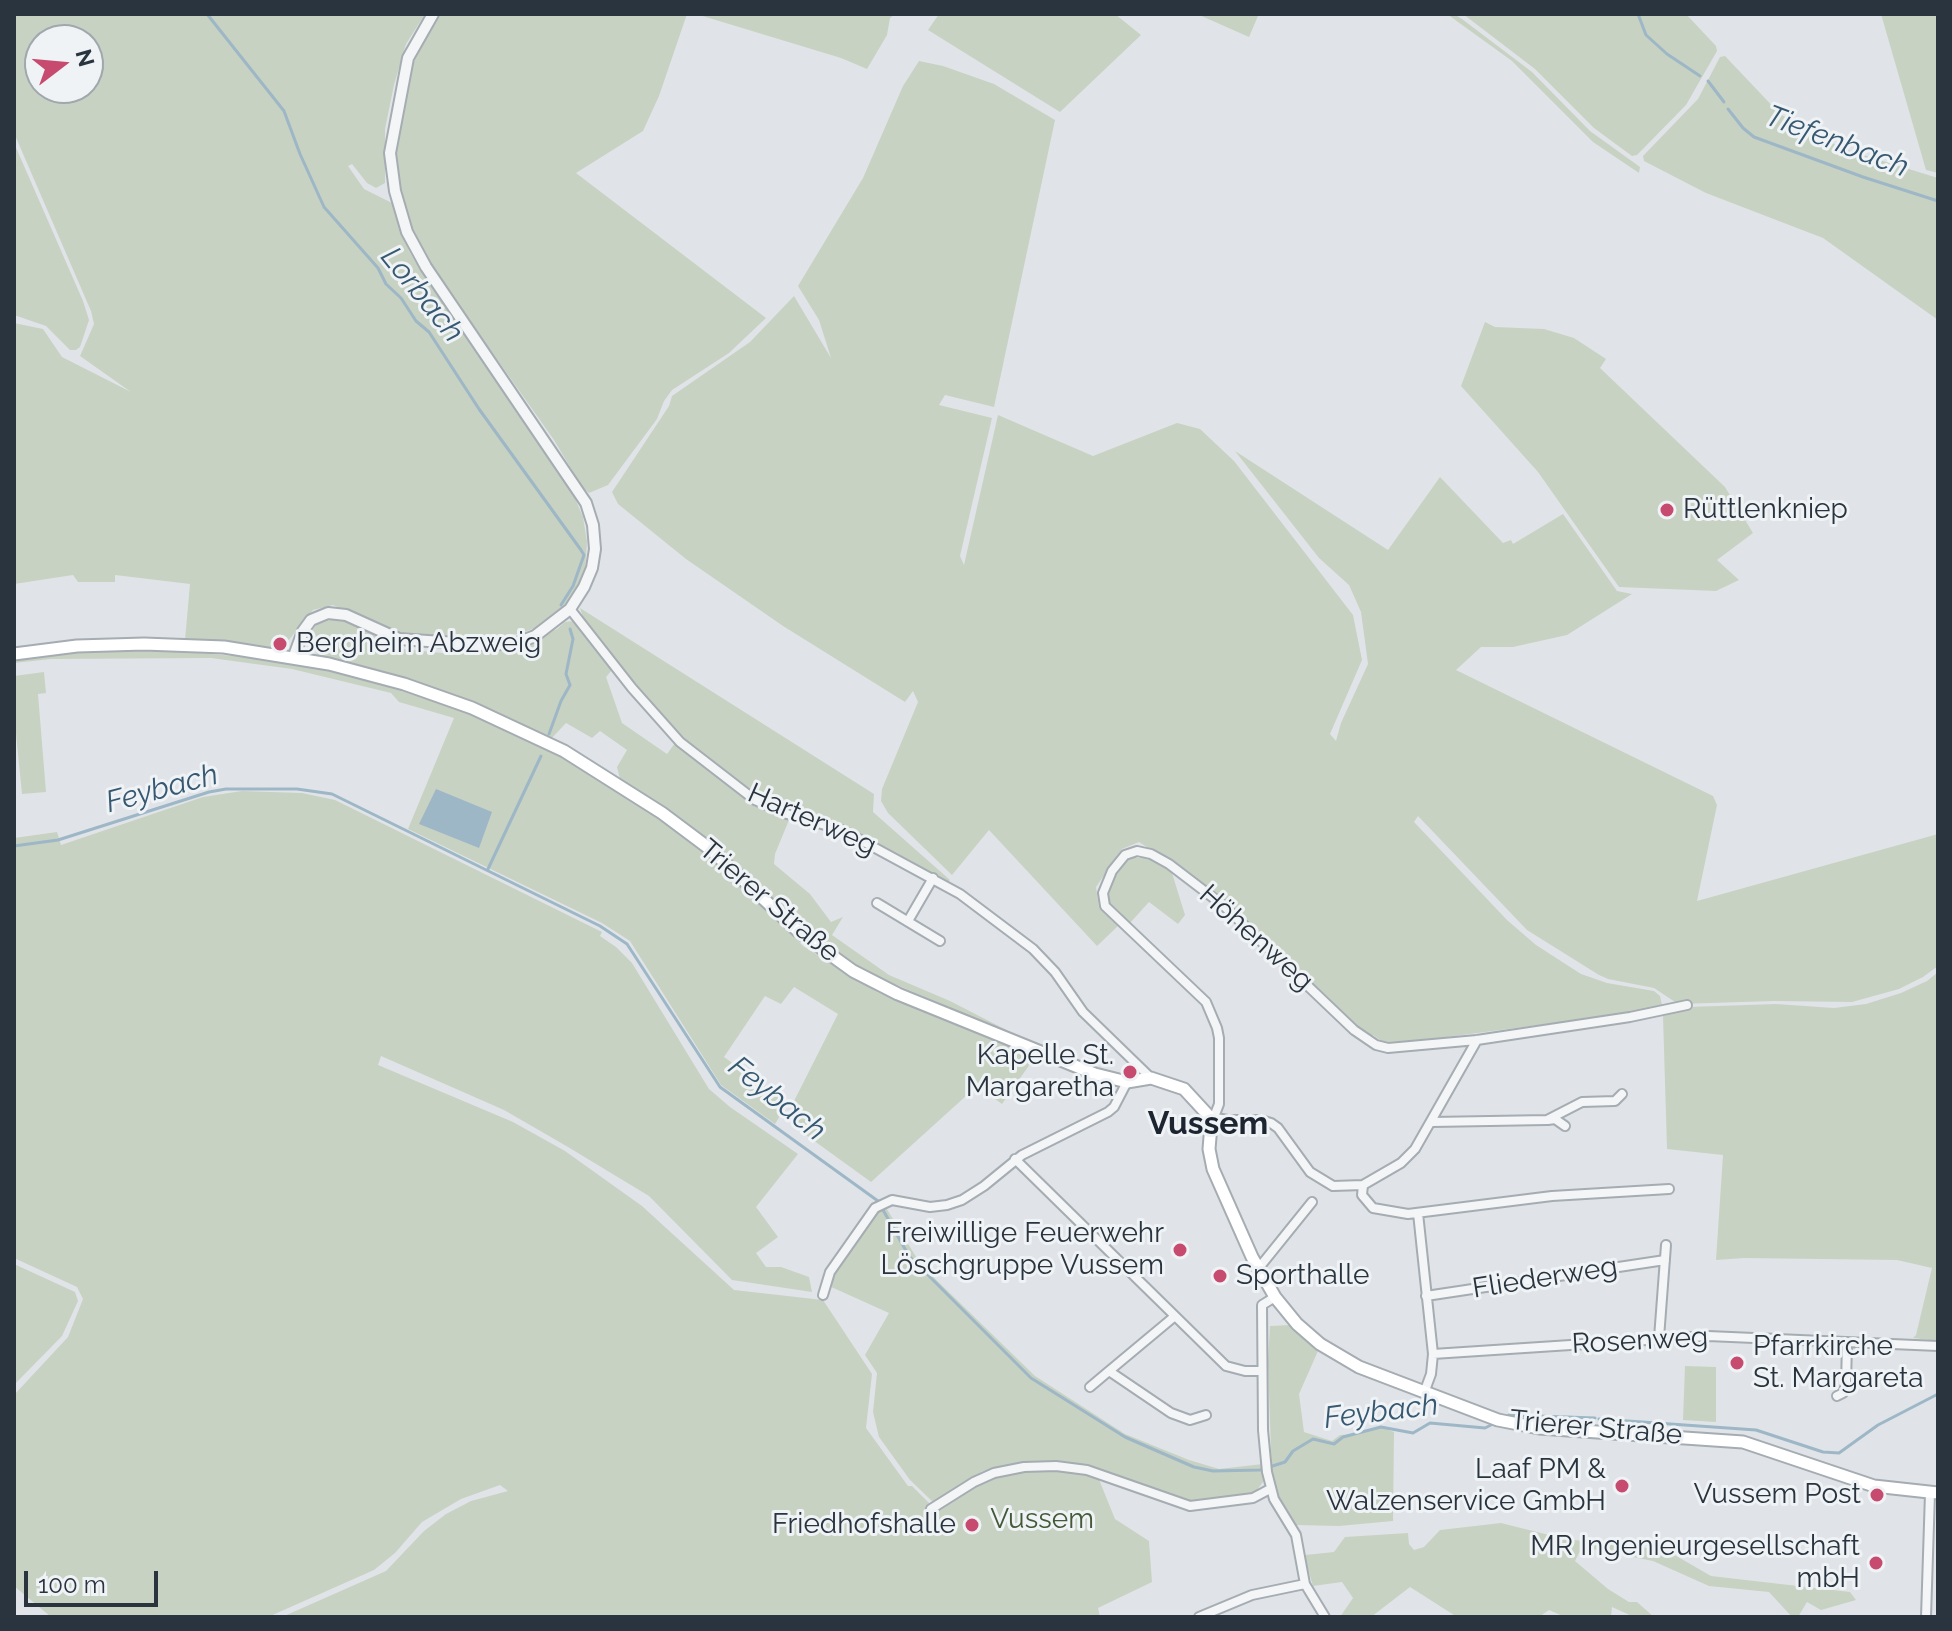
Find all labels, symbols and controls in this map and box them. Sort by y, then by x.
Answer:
north arrow [24,24,104,104]
text: N [70,46,100,70]
water label: Tiefenbach [1761,98,1913,186]
water label: Lorbach [373,240,471,350]
place label: Rüttlenkniep [1683,493,1848,527]
marker: Rüttlenkniep [1658,501,1676,519]
place label: Bergheim Abzweig [296,627,541,661]
marker: Bergheim Abzweig [271,635,289,653]
water label: Feybach [102,757,222,821]
street label: Harterweg [743,777,881,863]
street label: Trierer Straße [692,833,846,969]
street label: Höhenweg [1192,878,1320,998]
place label: Kapelle St. Margaretha [966,1039,1114,1105]
water label: Feybach [721,1049,833,1149]
marker: Kapelle St. Margaretha [1121,1063,1139,1081]
district label: Vussem [1148,1105,1268,1143]
place label: Freiwillige Feuerwehr Löschgruppe Vussem [880,1217,1164,1283]
marker: Freiwillige Feuerwehr Löschgruppe Vussem [1171,1241,1189,1259]
street label: Fliederweg [1470,1250,1620,1306]
place label: Sporthalle [1236,1259,1369,1293]
marker: Sporthalle [1211,1267,1229,1285]
street label: Rosenweg [1571,1321,1709,1361]
place label: Pfarrkirche St. Margareta [1753,1330,1924,1396]
marker: Pfarrkirche St. Margareta [1728,1354,1746,1372]
water label: Feybach [1322,1387,1440,1437]
street label: Trierer Straße [1508,1404,1684,1452]
place label: Laaf PM & Walzenservice GmbH [1326,1453,1606,1519]
marker: Laaf PM & Walzenservice GmbH [1613,1477,1631,1495]
place label: Vussem Post [1693,1478,1861,1512]
marker: Vussem Post [1868,1486,1886,1504]
park label: Vussem [990,1503,1094,1537]
place label: Friedhofshalle [772,1508,956,1542]
marker: Friedhofshalle [963,1516,981,1534]
place label: MR Ingenieurgesellschaft mbH [1530,1530,1860,1596]
marker: MR Ingenieurgesellschaft mbH [1867,1554,1885,1572]
scale bar [28,1555,162,1605]
text: 100 m [38,1570,106,1599]

